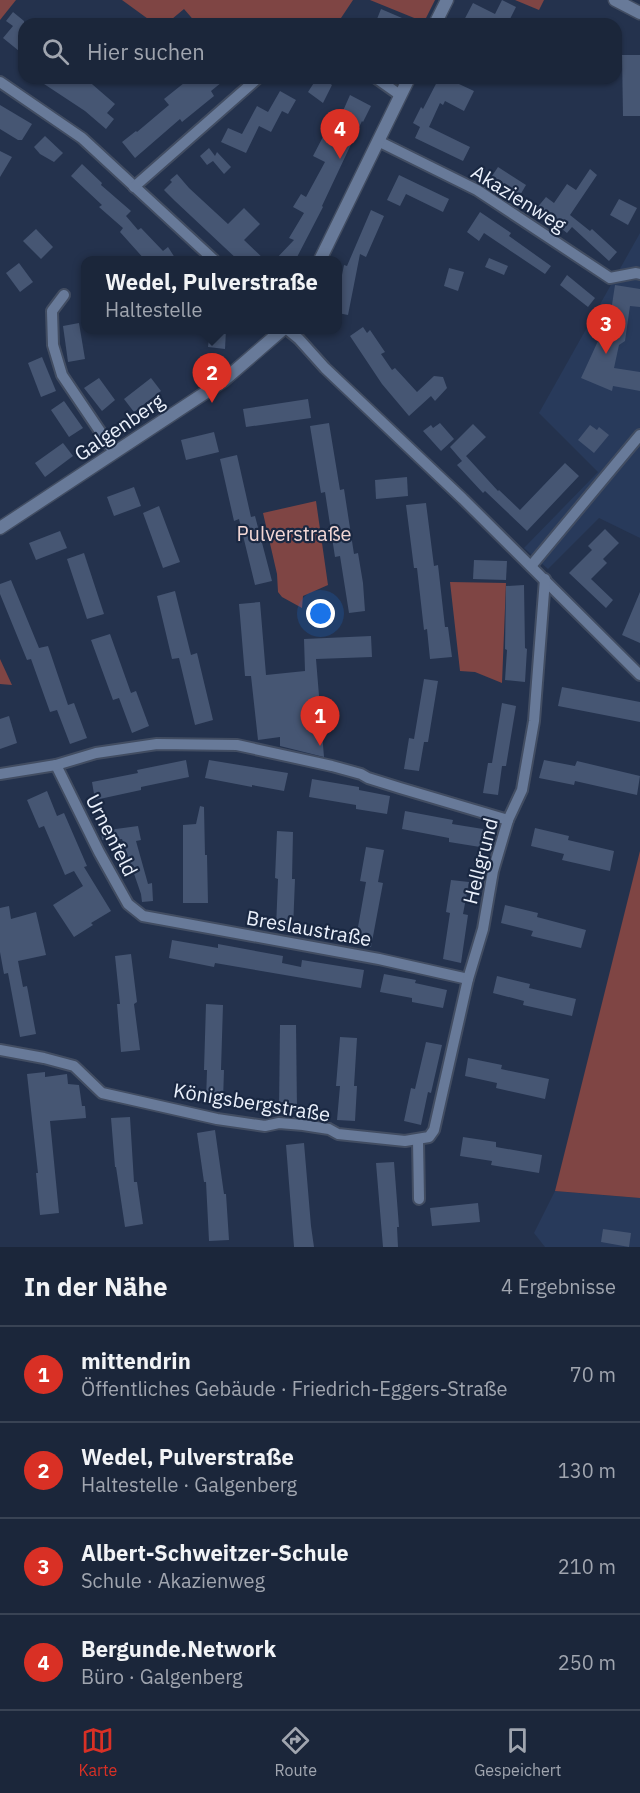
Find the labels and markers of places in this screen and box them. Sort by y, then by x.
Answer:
pin: 4 [320,110,360,159]
pin: 3 [586,304,626,354]
pin: 2 [192,354,232,403]
pin: 1 [300,696,340,746]

